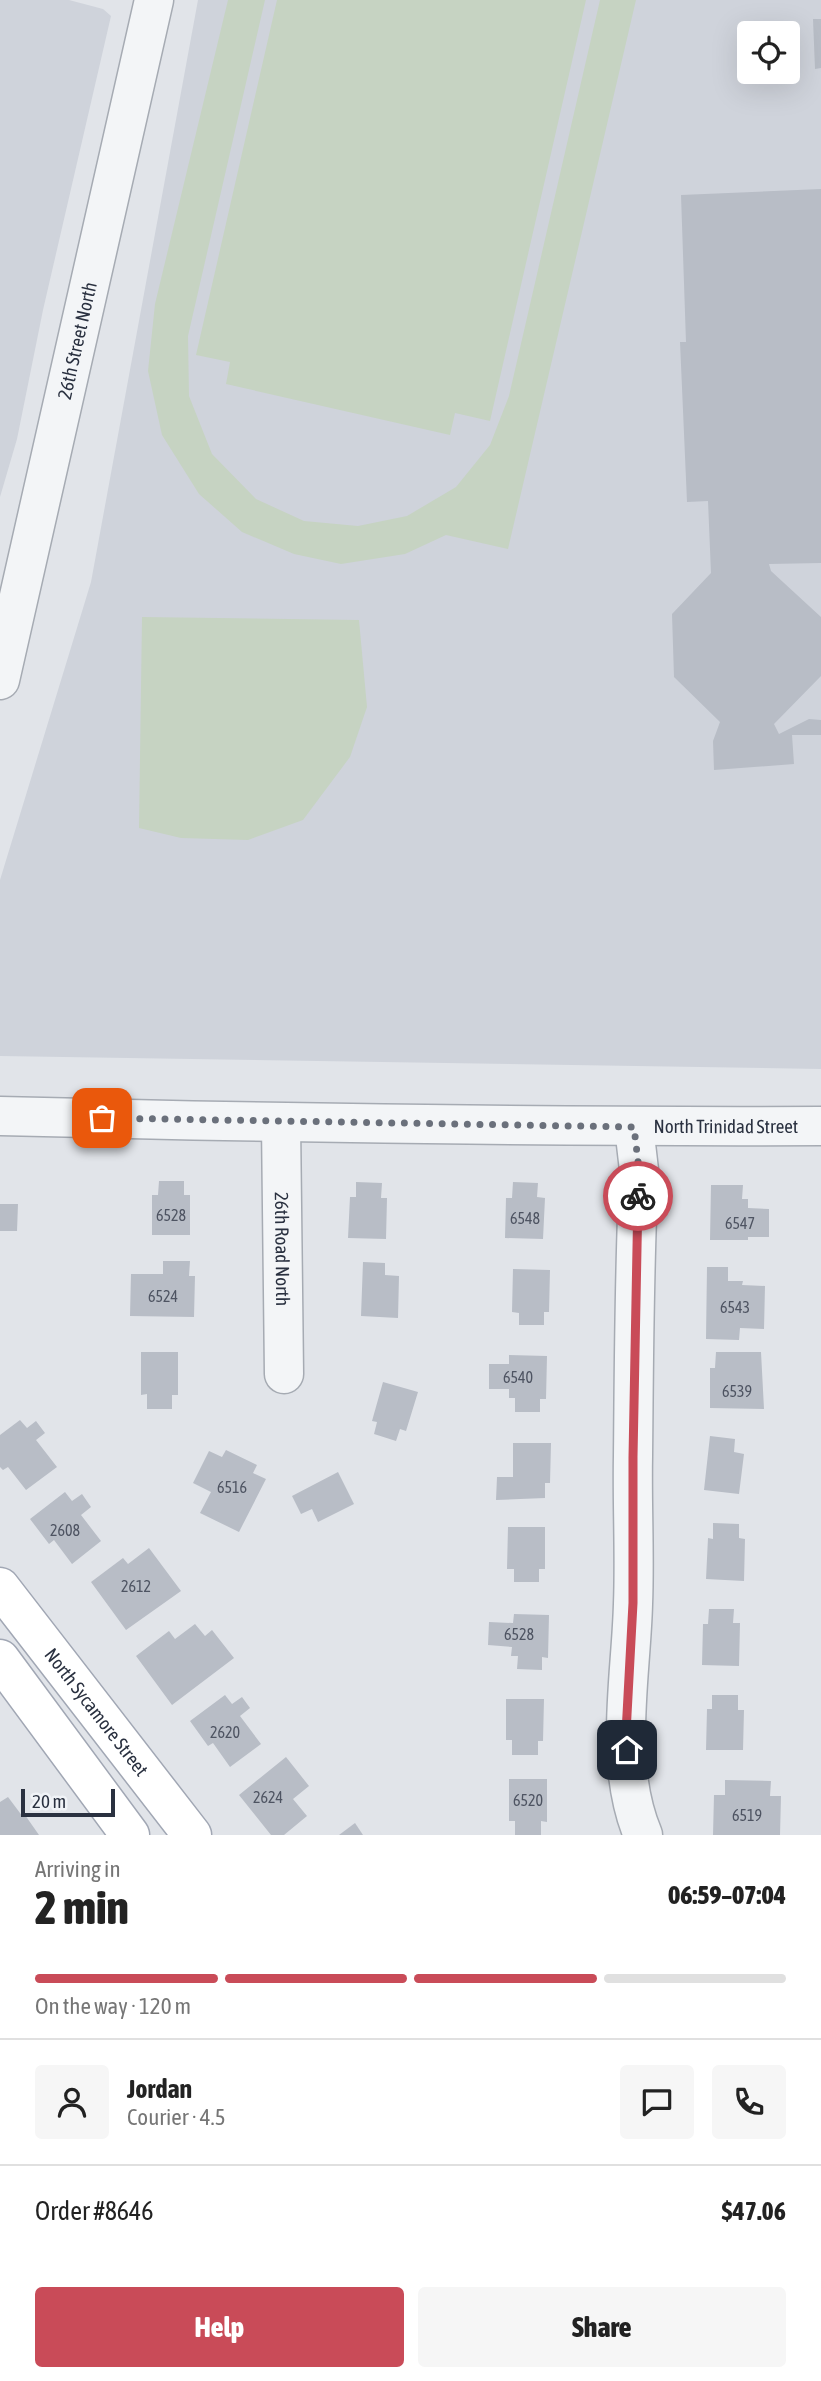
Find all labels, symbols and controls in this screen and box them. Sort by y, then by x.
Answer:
map controls [737,21,800,84]
button: locate [737,21,800,84]
street label: 26th Street North [53,280,101,401]
pin [72,1088,132,1148]
icon: bag [83,1099,121,1137]
street label: North Trinidad Street [653,1115,798,1137]
courier [603,1161,673,1231]
icon: bike [619,1177,657,1215]
street label: 26th Road North [271,1192,294,1306]
house number: 6528 [156,1206,186,1224]
house number: 6548 [510,1209,540,1227]
house number: 6547 [725,1214,755,1232]
house number: 6524 [148,1287,178,1305]
house number: 6543 [720,1298,750,1316]
house number: 6540 [503,1368,533,1386]
house number: 6539 [722,1382,752,1400]
house number: 6516 [217,1478,247,1496]
house number: 2608 [50,1521,80,1539]
house number: 2612 [121,1577,151,1595]
house number: 6528 [504,1625,534,1643]
street label: North Sycamore Street [40,1644,153,1780]
pin [597,1720,657,1780]
house number: 2620 [210,1723,240,1741]
icon: home [608,1731,646,1769]
scale bar [21,1786,116,1818]
house number: 2624 [253,1788,283,1806]
text: 20 m [32,1790,66,1812]
house number: 6520 [513,1791,543,1809]
house number: 6519 [732,1806,762,1824]
text: Arriving in [35,1856,121,1882]
text: 06:59–07:04 [668,1880,786,1910]
text: 2 min [35,1881,129,1934]
text: On the way · 120 m [35,1993,191,2019]
button: person [35,2065,109,2139]
button: chat [620,2065,694,2139]
button: phone [712,2065,786,2139]
text: Jordan [127,2074,192,2104]
text: Courier · 4.5 [127,2104,226,2130]
text: Order #8646 [35,2196,154,2226]
text: $47.06 [722,2196,786,2226]
button: Help [35,2287,404,2367]
button: Share [418,2287,786,2367]

